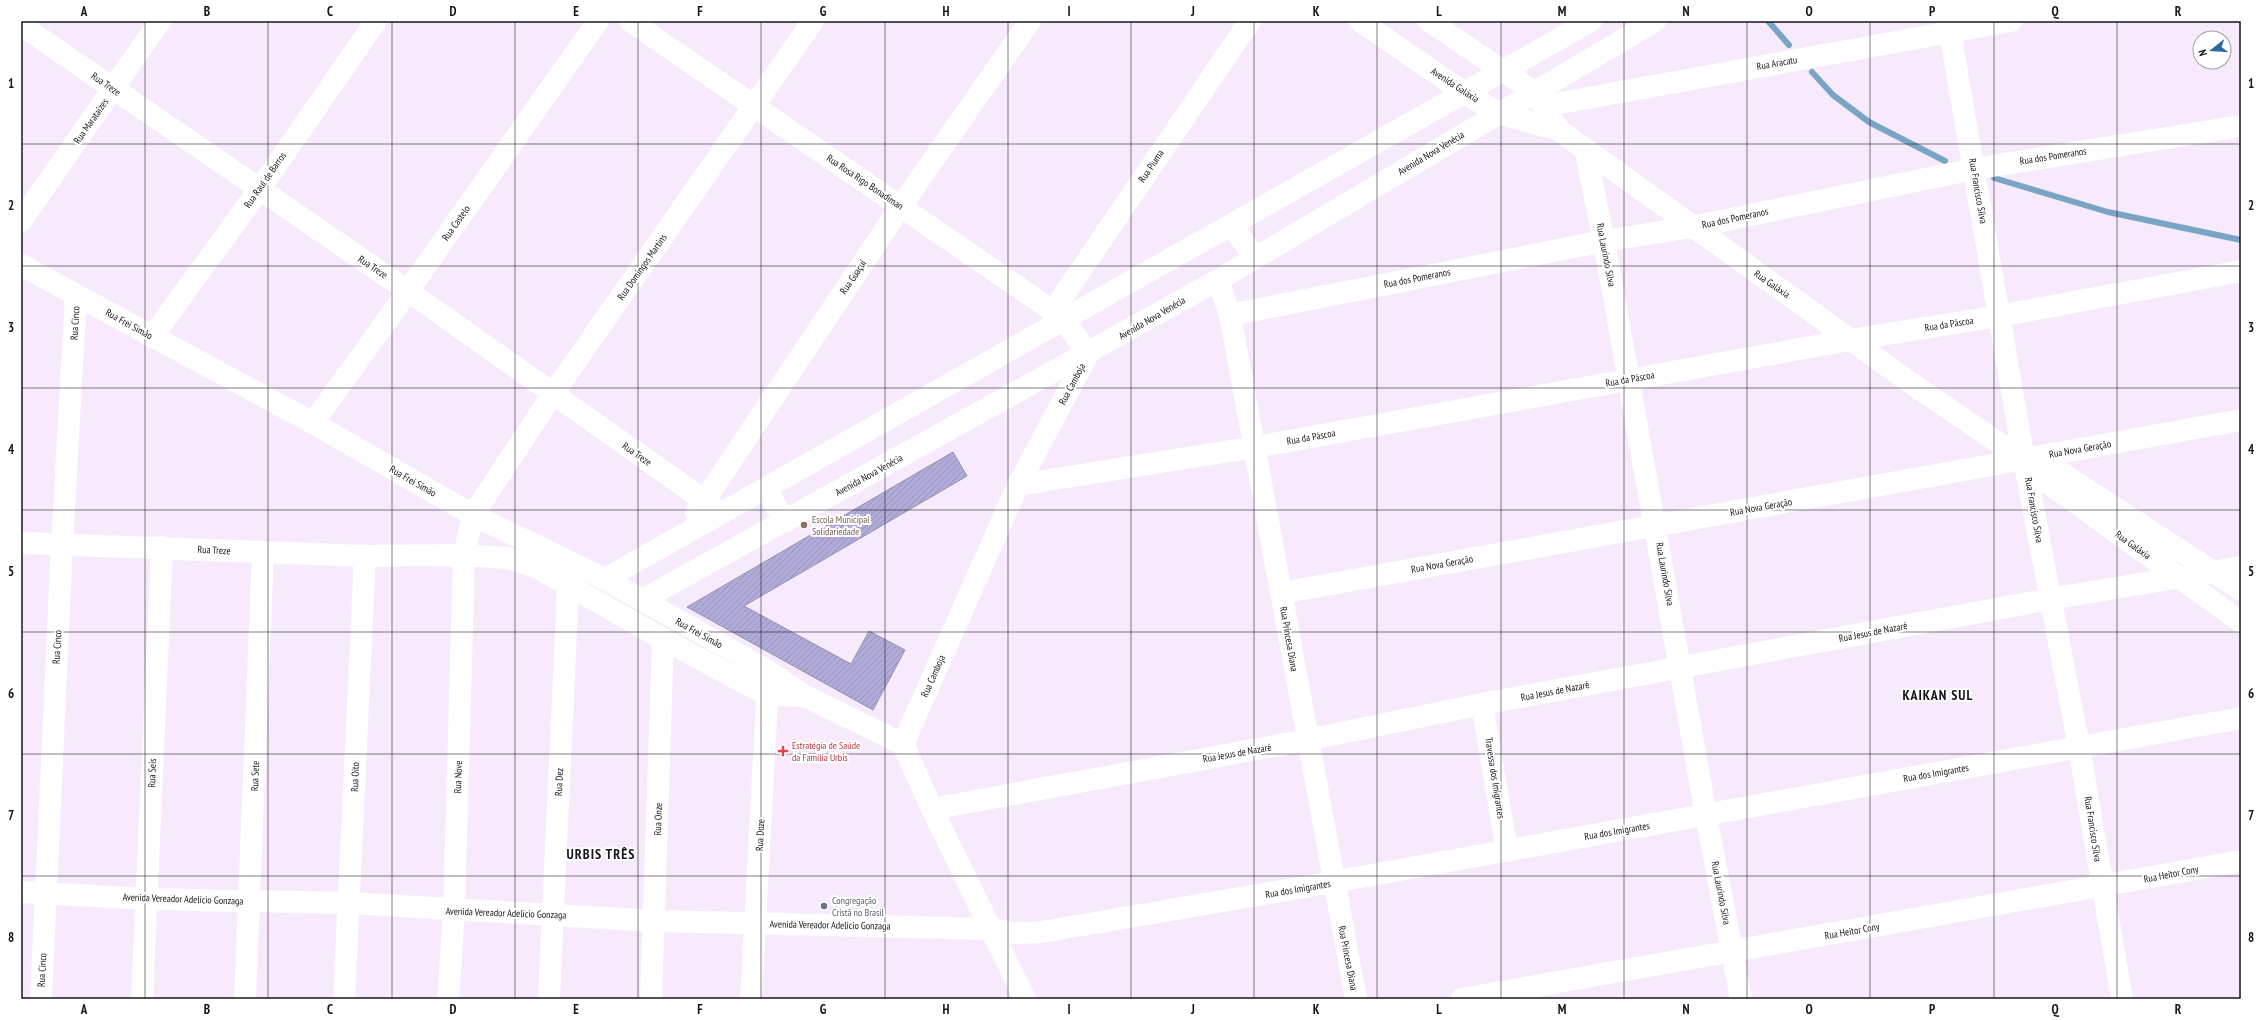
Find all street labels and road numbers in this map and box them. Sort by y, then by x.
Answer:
street label: Rua Aracatu [1756,53,1798,73]
street label: Avenida Galáxia [1428,65,1482,105]
street label: Rua Treze [89,69,123,99]
street label: Rua Marataízes [71,95,112,146]
street label: Avenida Nova Venécia [1395,128,1467,178]
street label: Rua dos Pomeranos [2019,144,2088,168]
street label: Rua Piuma [1135,147,1167,185]
street label: Rua Raul de Barros [241,149,289,210]
street label: Rua Rosa Rigo Bonadiman [824,151,906,213]
street label: Rua Francisco Silva [1966,157,1990,225]
street label: Rua Castelo [439,203,473,243]
street label: Rua dos Pomeranos [1701,205,1770,231]
street label: Rua Laurindo Silva [1593,222,1619,288]
street label: Rua Domingos Martins [614,231,670,303]
street label: Rua Treze [356,252,390,282]
street label: Rua Guaçuí [837,257,870,297]
street label: Rua dos Pomeranos [1383,265,1452,291]
street label: Rua Galáxia [1752,267,1792,301]
street label: Avenida Nova Venécia [1116,294,1188,342]
street label: Rua Cinco [68,306,82,340]
street label: Rua Frei Simão [103,306,155,342]
street label: Rua da Páscoa [1924,314,1974,334]
street label: Rua Camboja [1056,361,1088,407]
street label: Rua da Páscoa [1605,368,1655,390]
street label: Rua da Páscoa [1286,426,1336,448]
street label: Rua Nova Geração [2048,437,2112,461]
street label: Rua Treze [620,439,654,469]
street label: Avenida Nova Venécia [833,451,905,499]
street label: Rua Frei Simão [387,462,439,500]
street label: Rua Francisco Silva [2022,476,2046,544]
street label: Rua Nova Geração [1729,495,1793,519]
street label: Rua Galáxia [2113,528,2153,562]
street label: Rua Laurindo Silva [1653,541,1677,607]
street label: Rua Treze [197,543,231,557]
street label: Rua Nova Geração [1410,552,1474,576]
street label: Rua Princesa Diana [1277,606,1301,672]
street label: Rua Frei Simão [673,615,725,651]
street label: Rua Jesus de Nazaré [1838,619,1908,645]
street label: Rua Cinco [50,630,64,664]
street label: Rua Camboja [918,653,948,699]
street label: Rua Jesus de Nazaré [1520,678,1590,704]
street label: Travessa dos Imigrantes [1482,736,1508,820]
street label: Rua Jesus de Nazaré [1202,741,1272,765]
street label: Rua Seis [145,758,159,788]
street label: Rua Nove [451,760,465,794]
street label: Rua Sete [248,761,262,791]
street label: Rua dos Imigrantes [1902,761,1970,785]
street label: Rua Oito [348,762,362,792]
street label: Rua Dez [552,767,566,796]
street label: Rua Francisco Silva [2081,795,2105,863]
street label: Rua Onze [651,802,665,836]
street label: Rua Doze [753,819,767,851]
street label: Rua dos Imigrantes [1583,819,1651,843]
street label: Rua Laurindo Silva [1708,860,1734,926]
street label: Rua Heitor Cony [2142,862,2200,886]
street label: Rua dos Imigrantes [1264,877,1332,901]
street label: Avenida Vereador Adelicio Gonzaga [122,890,244,908]
street label: Avenida Vereador Adelicio Gonzaga [445,904,567,922]
street label: Avenida Vereador Adelicio Gonzaga [769,917,891,933]
street label: Rua Heitor Cony [1824,920,1881,942]
street label: Rua Princesa Diana [1335,925,1361,991]
street label: Rua Cinco [35,953,49,987]

